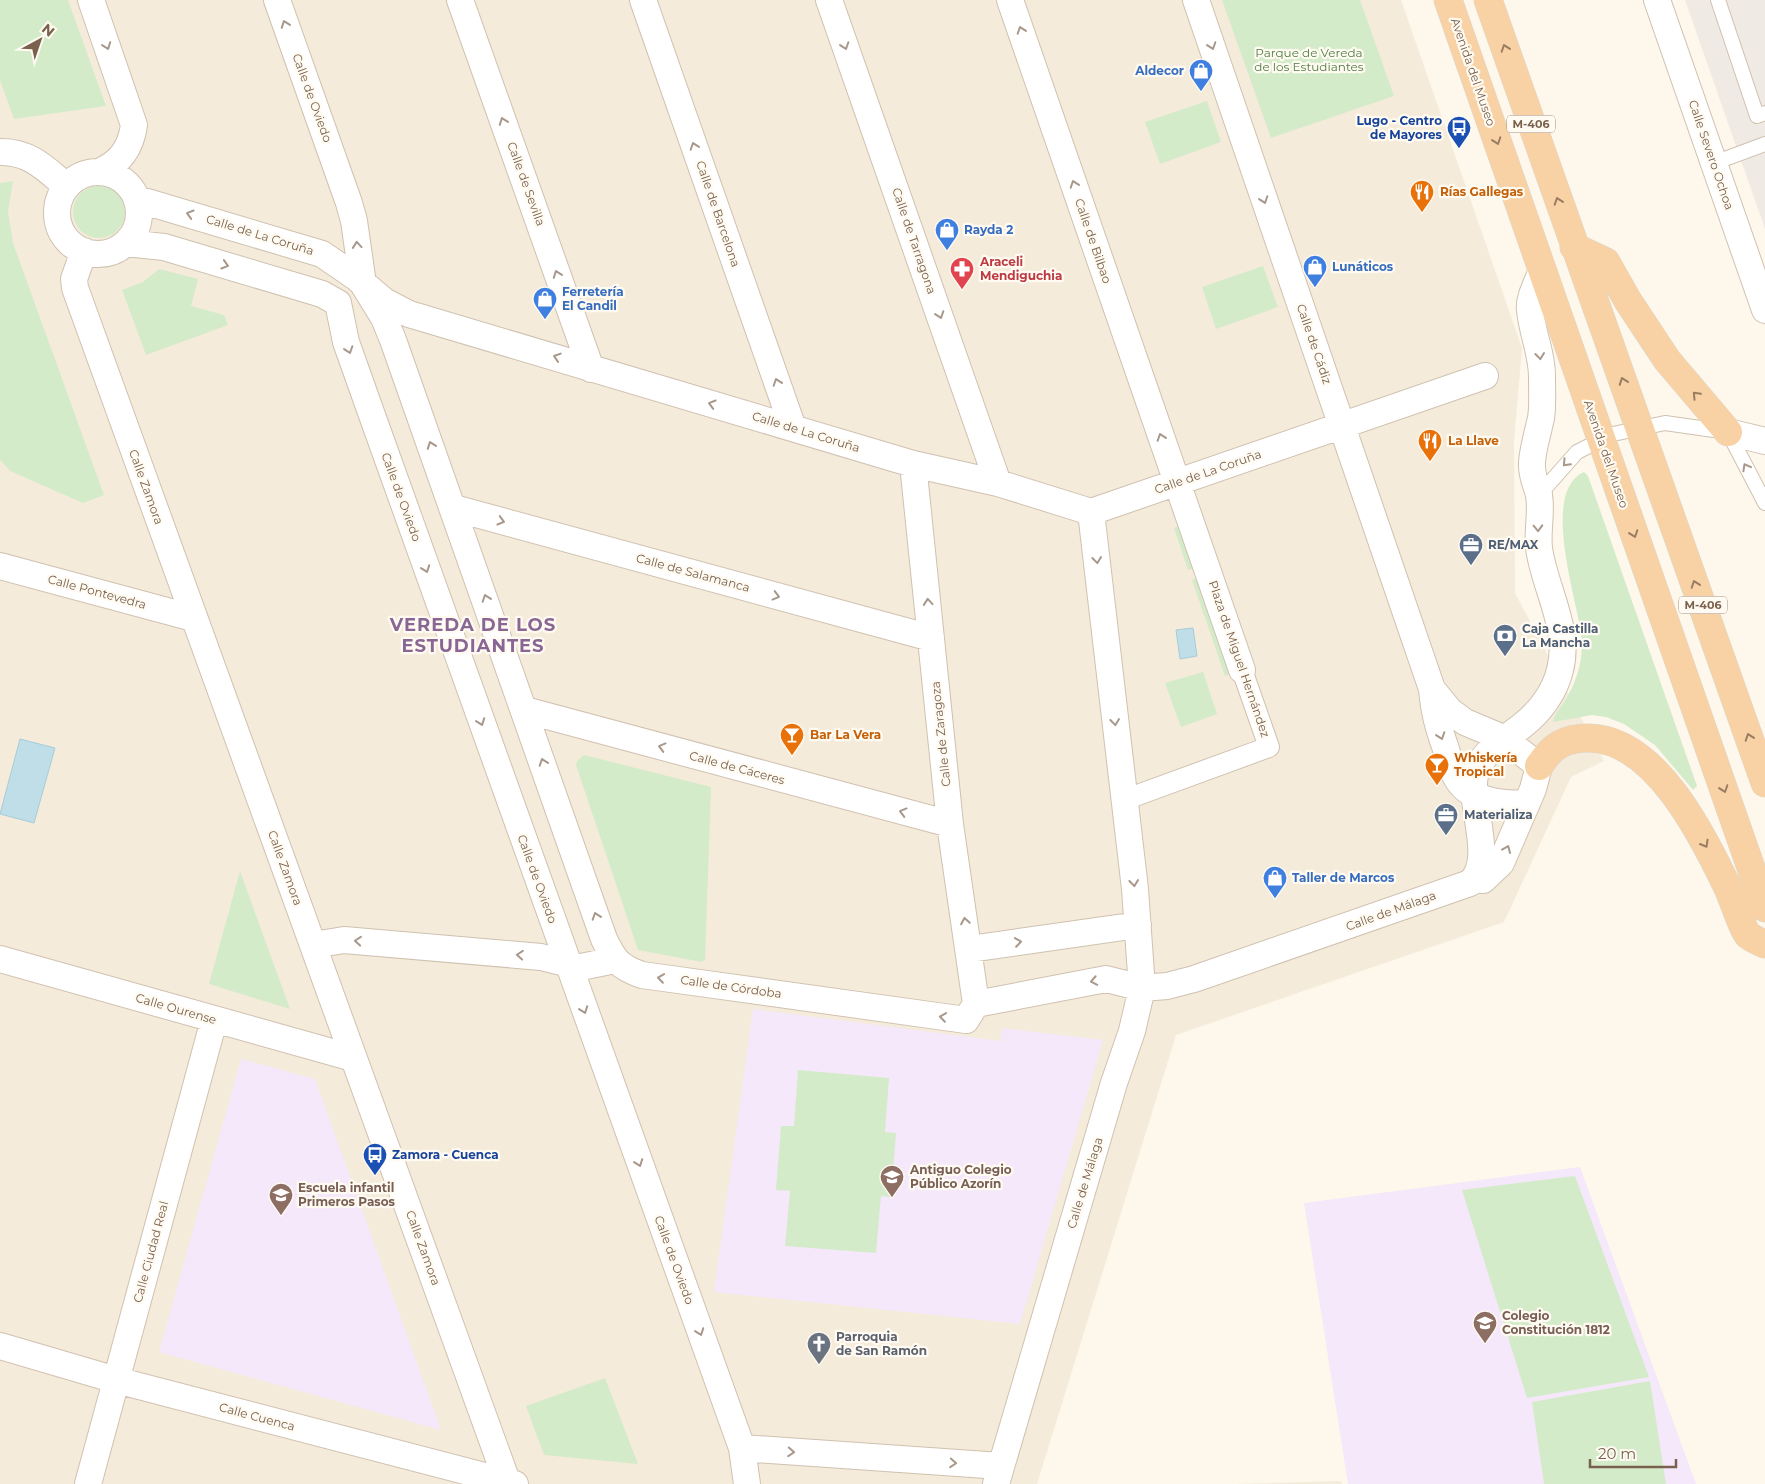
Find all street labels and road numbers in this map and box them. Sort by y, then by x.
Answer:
street label: Avenida del Museo [1448,16,1499,128]
street label: Calle de Oviedo [289,51,336,144]
street label: Calle Severo Ochoa [1686,98,1737,212]
road number: M-406 [1507,116,1555,132]
street label: Calle de Sevilla [504,140,549,228]
street label: Calle de Barcelona [693,159,744,269]
street label: Calle de Tarragona [889,186,940,296]
street label: Calle de Bilbao [1072,196,1115,285]
street label: Calle de La Coruña [204,211,316,258]
street label: Calle de Cádiz [1294,302,1335,386]
street label: Avenida del Museo [1581,398,1632,510]
street label: Calle de La Coruña [750,408,862,455]
street label: Calle de La Coruña [1152,446,1263,497]
street label: Calle Zamora [126,447,167,526]
street label: Calle de Oviedo [378,450,425,543]
street label: Calle de Salamanca [634,550,752,595]
street label: Calle Pontevedra [46,571,148,612]
street label: Plaza de Miguel Hernández [1206,578,1273,739]
road number: M-406 [1679,596,1727,614]
street label: Calle de Zaragoza [928,681,954,788]
street label: Calle de Cáceres [688,748,787,787]
street label: Calle Zamora [265,828,306,907]
street label: Calle de Oviedo [514,832,561,925]
street label: Calle de Málaga [1344,887,1438,934]
street label: Calle de Córdoba [679,972,783,1001]
street label: Calle Ourense [134,990,218,1027]
street label: Calle de Málaga [1063,1135,1106,1230]
street label: Calle Ciudad Real [130,1199,171,1304]
street label: Calle Zamora [403,1208,444,1287]
street label: Calle de Oviedo [651,1213,698,1306]
street label: Calle Cuenca [218,1399,297,1434]

